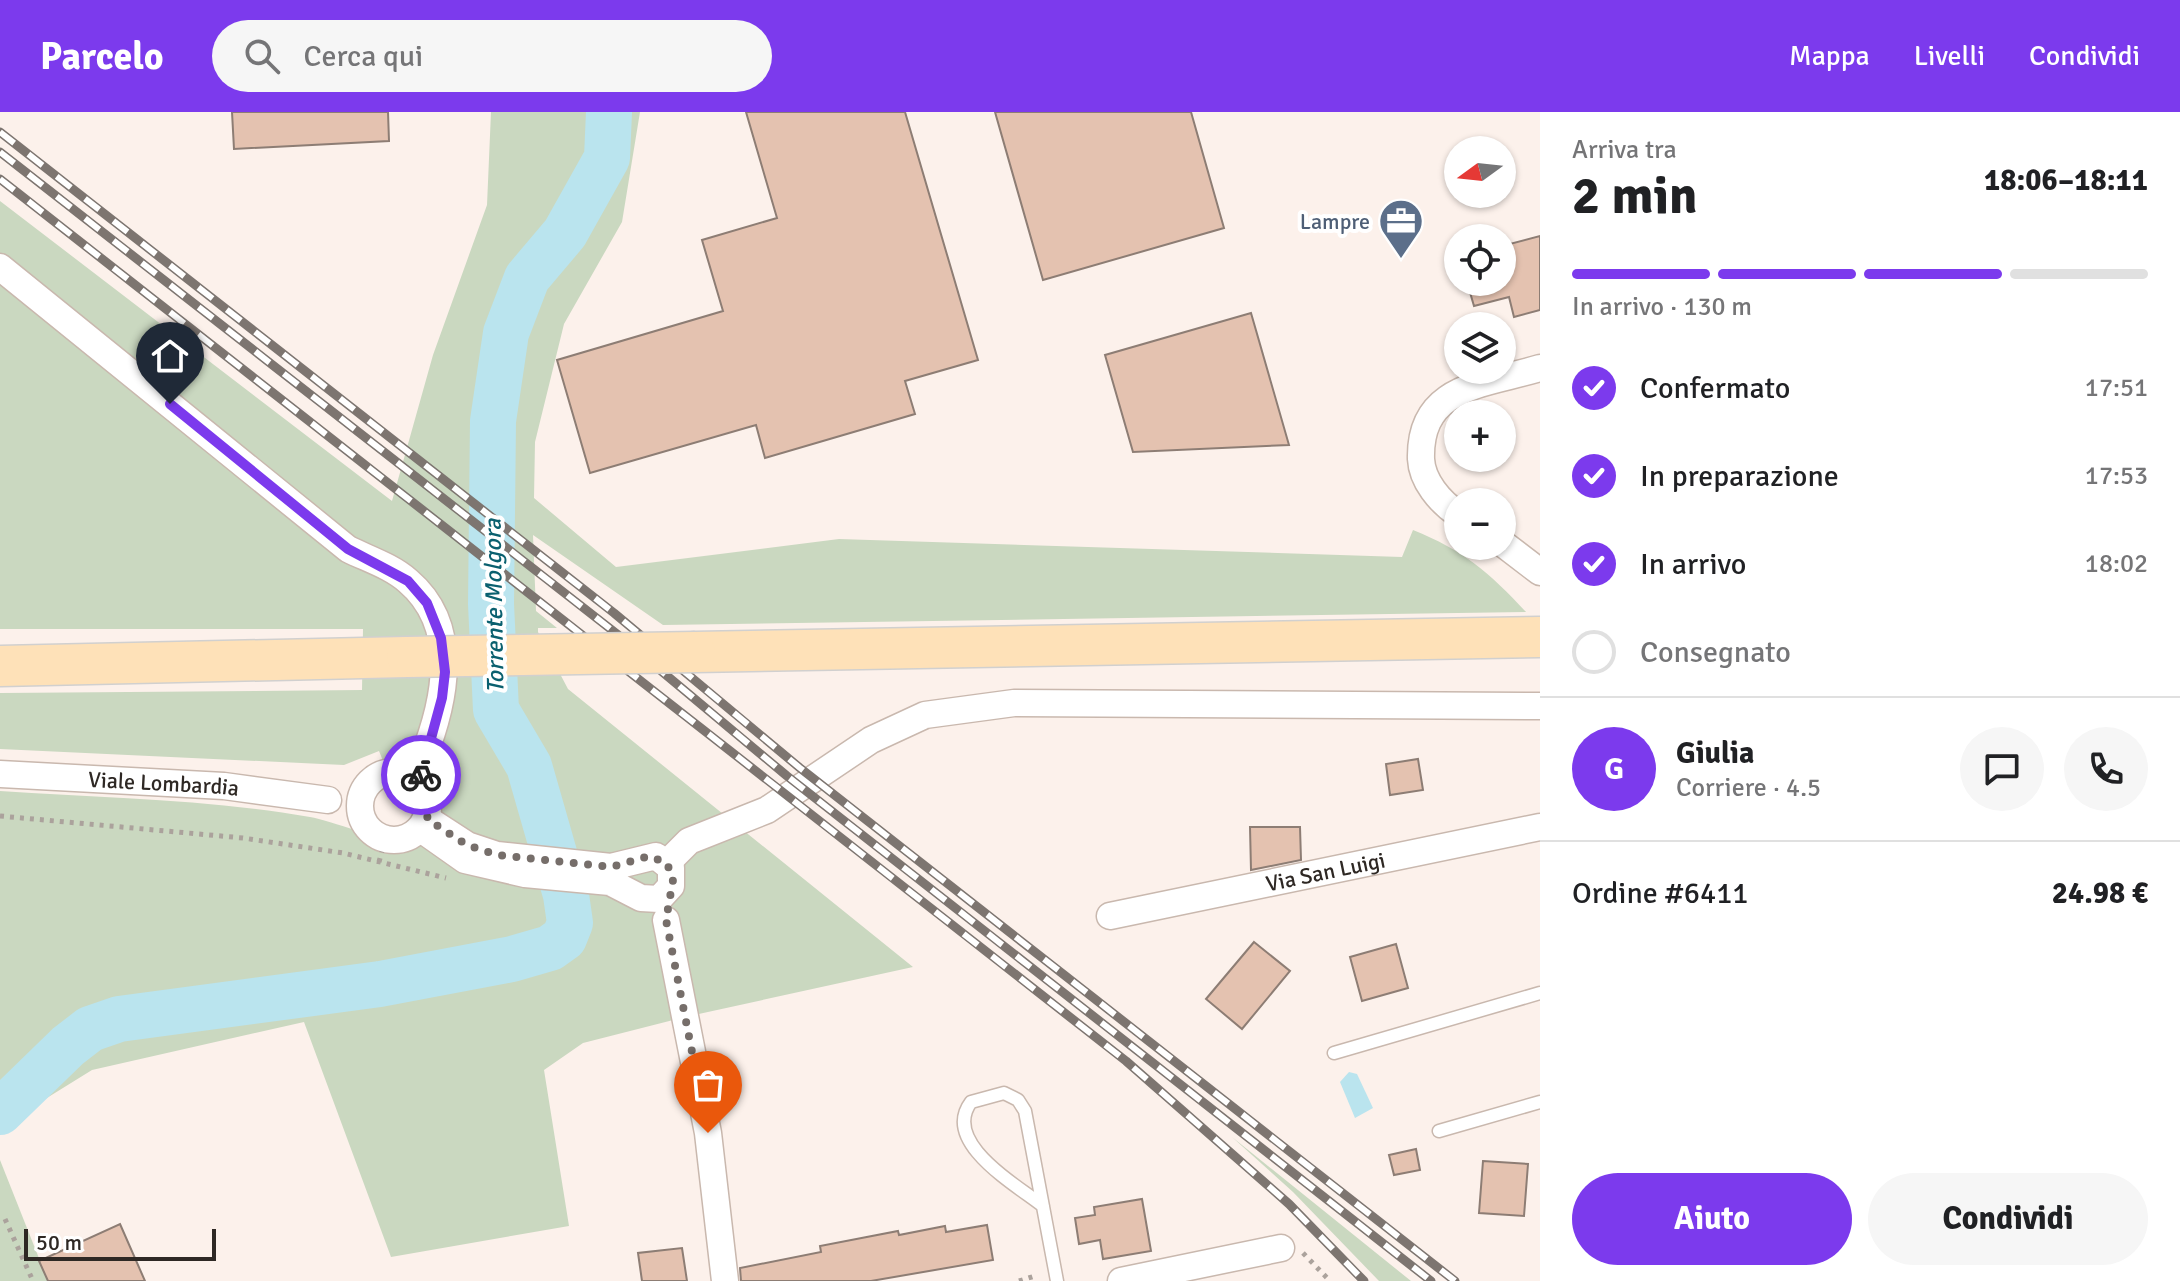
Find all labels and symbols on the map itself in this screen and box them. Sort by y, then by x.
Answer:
north arrow [1444,136,1516,208]
office icon: Lampre [1377,197,1425,260]
place label: Lampre [1300,208,1370,235]
pin [136,322,204,404]
water label: Torrente Molgora [477,518,511,694]
courier [381,735,461,815]
street label: Viale Lombardia [88,765,241,801]
street label: Via San Luigi [1263,846,1388,897]
pin [674,1051,742,1133]
scale bar [24,1225,216,1261]

